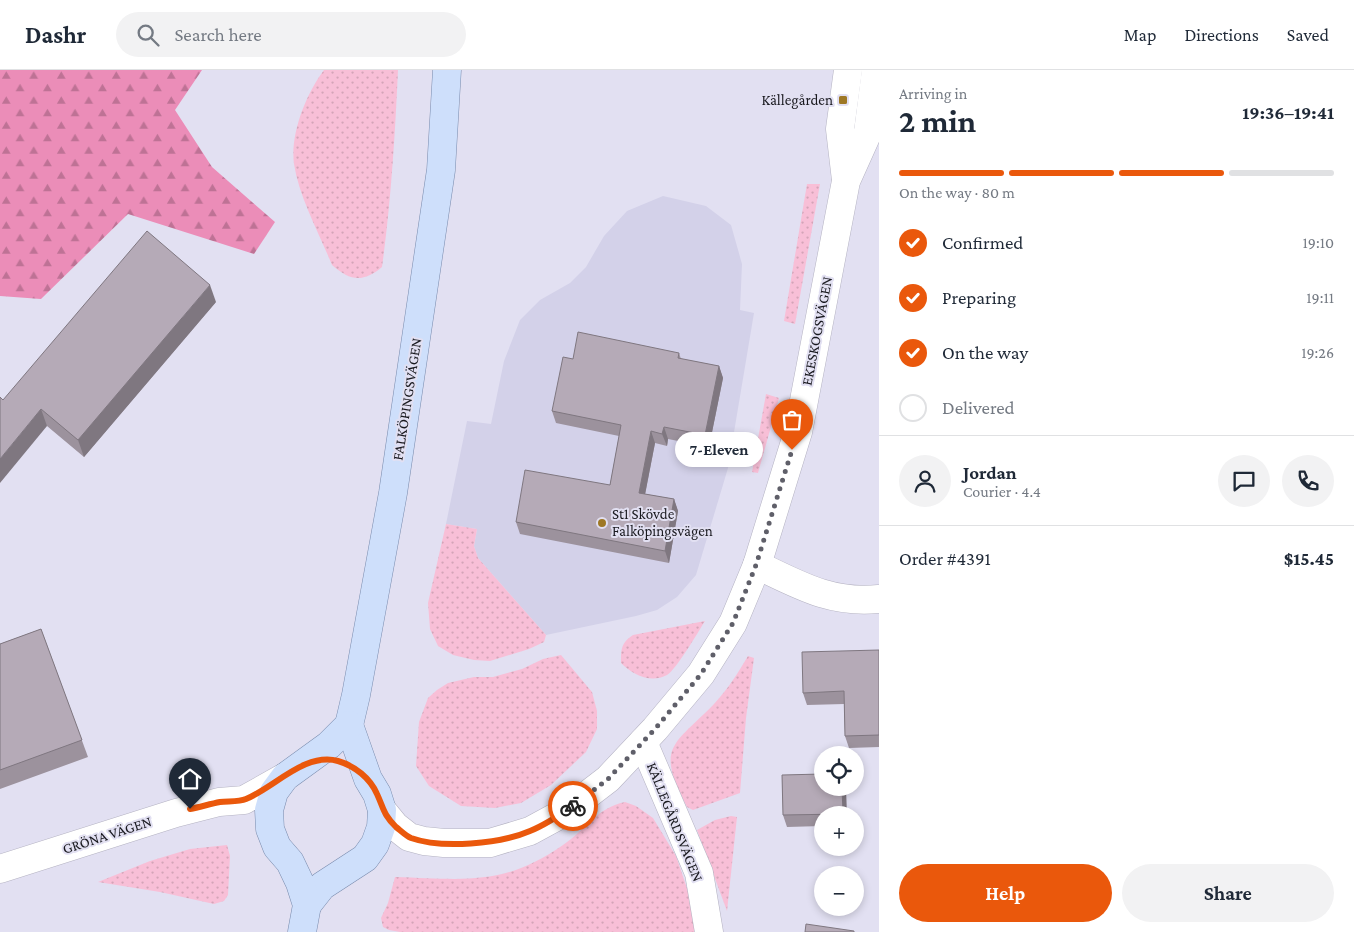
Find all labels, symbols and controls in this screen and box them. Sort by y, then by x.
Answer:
search box [116,12,466,57]
text: Dashr [25,21,86,48]
icon: search [134,21,162,49]
text: Search here [174,24,262,45]
text: Map [1124,25,1156,45]
text: Directions [1184,25,1259,45]
text: Saved [1287,25,1329,45]
text: Arriving in [899,85,967,102]
place label: Källegården [761,92,833,109]
marker: Källegården [837,94,849,106]
text: 19:36–19:41 [1242,102,1334,123]
text: 2 min [899,103,976,139]
text: On the way · 80 m [899,184,1015,201]
icon: check [899,229,927,257]
text: Confirmed [942,232,1023,253]
text: 19:10 [1303,234,1334,251]
street label: EKESKOGSVÄGEN [799,275,835,387]
icon: check [899,284,927,312]
text: Preparing [942,287,1016,308]
text: 19:11 [1306,289,1334,306]
street label: FALKÖPINGSVÄGEN [389,336,425,461]
icon: check [899,339,927,367]
text: On the way [942,342,1028,363]
text: 19:26 [1301,344,1334,361]
text: Delivered [942,397,1015,418]
pin [771,399,813,450]
icon: bag [778,406,806,434]
callout: 7-Eleven [674,432,762,468]
text: 7-Eleven [690,441,748,458]
button: person [899,455,951,507]
button: chat [1218,455,1270,507]
button: phone [1282,455,1334,507]
text: Jordan [963,462,1017,483]
text: Courier · 4.4 [963,483,1041,500]
place label: St1 Skövde Falköpingsvägen [612,506,713,540]
marker: St1 Skövde Falköpingsvägen [596,517,608,529]
text: Order #4391 [899,548,991,569]
text: $15.45 [1284,548,1334,569]
map controls [814,746,864,916]
button: locate [814,746,864,796]
pin [169,758,211,809]
street label: KÄLLEGÅRDSVÄGEN [644,760,707,884]
icon: home [176,765,204,793]
courier [548,781,598,831]
icon: bike [559,792,587,820]
button: + [814,806,864,856]
street label: GRÖNA VÄGEN [60,813,154,857]
button: Help [899,864,1112,922]
button: Share [1122,864,1334,922]
button: − [814,866,864,916]

